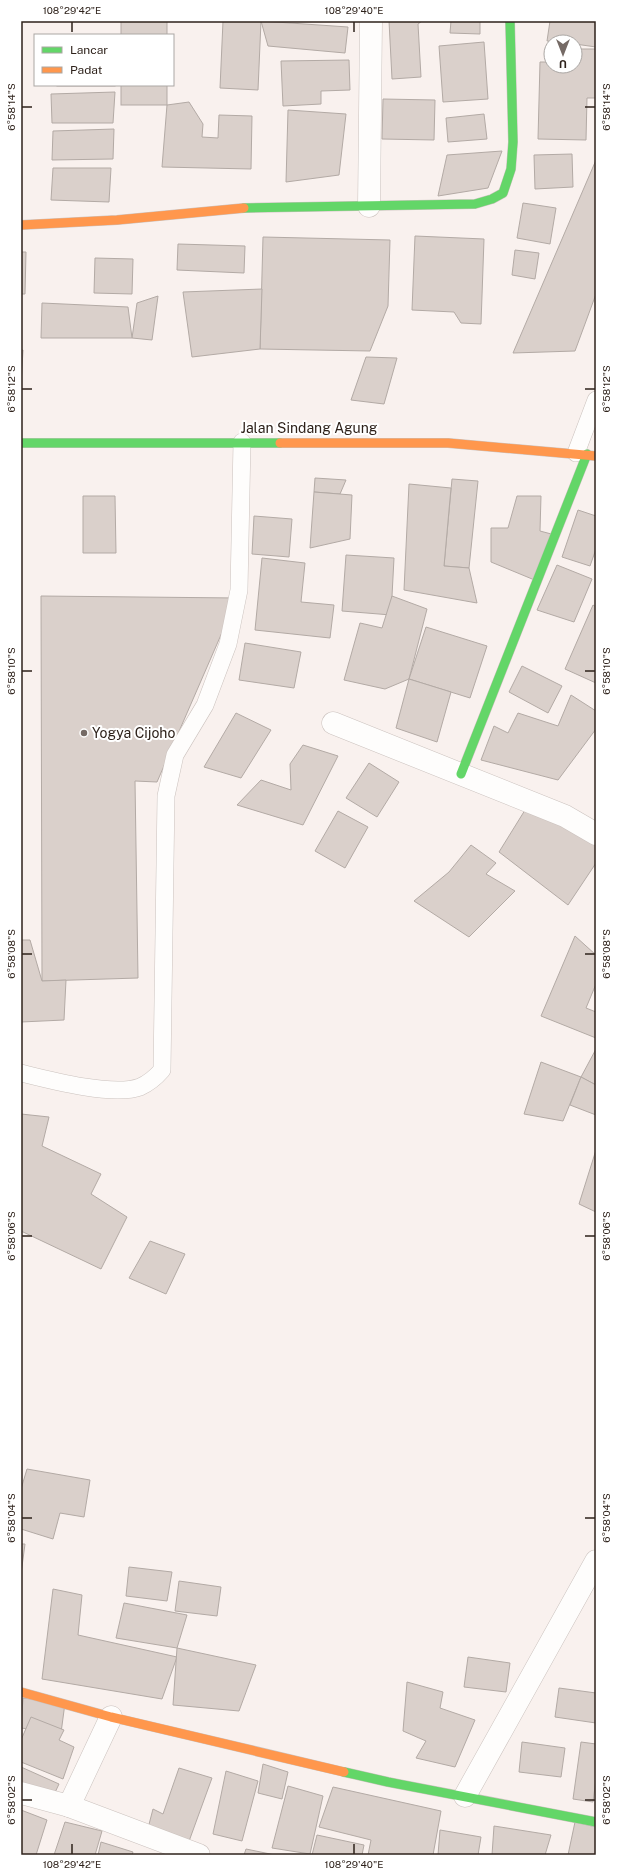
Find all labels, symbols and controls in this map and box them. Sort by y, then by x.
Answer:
text: 108°29'42"E [43,4,101,16]
text: 108°29'40"E [325,4,383,16]
legend [34,34,174,86]
north arrow [543,34,583,74]
text: Lancar [70,43,108,57]
text: U [559,58,567,70]
text: Padat [70,63,103,77]
text: 6°58'14"S [5,83,17,131]
text: 6°58'14"S [600,83,612,131]
text: 6°58'12"S [5,365,17,413]
text: 6°58'12"S [600,365,612,413]
street label: Jalan Sindang Agung [240,420,378,436]
text: 6°58'10"S [5,647,17,695]
text: 6°58'10"S [600,647,612,695]
place label: Yogya Cijoho [92,725,175,741]
marker: Yogya Cijoho [79,728,89,738]
text: 6°58'08"S [5,929,17,979]
text: 6°58'08"S [600,929,612,979]
text: 6°58'06"S [5,1211,17,1261]
text: 6°58'06"S [600,1211,612,1261]
text: 6°58'04"S [5,1493,17,1543]
text: 6°58'04"S [600,1493,612,1543]
text: 6°58'02"S [5,1775,17,1825]
text: 6°58'02"S [600,1775,612,1825]
text: 108°29'42"E [43,1858,101,1870]
text: 108°29'40"E [325,1858,383,1870]

